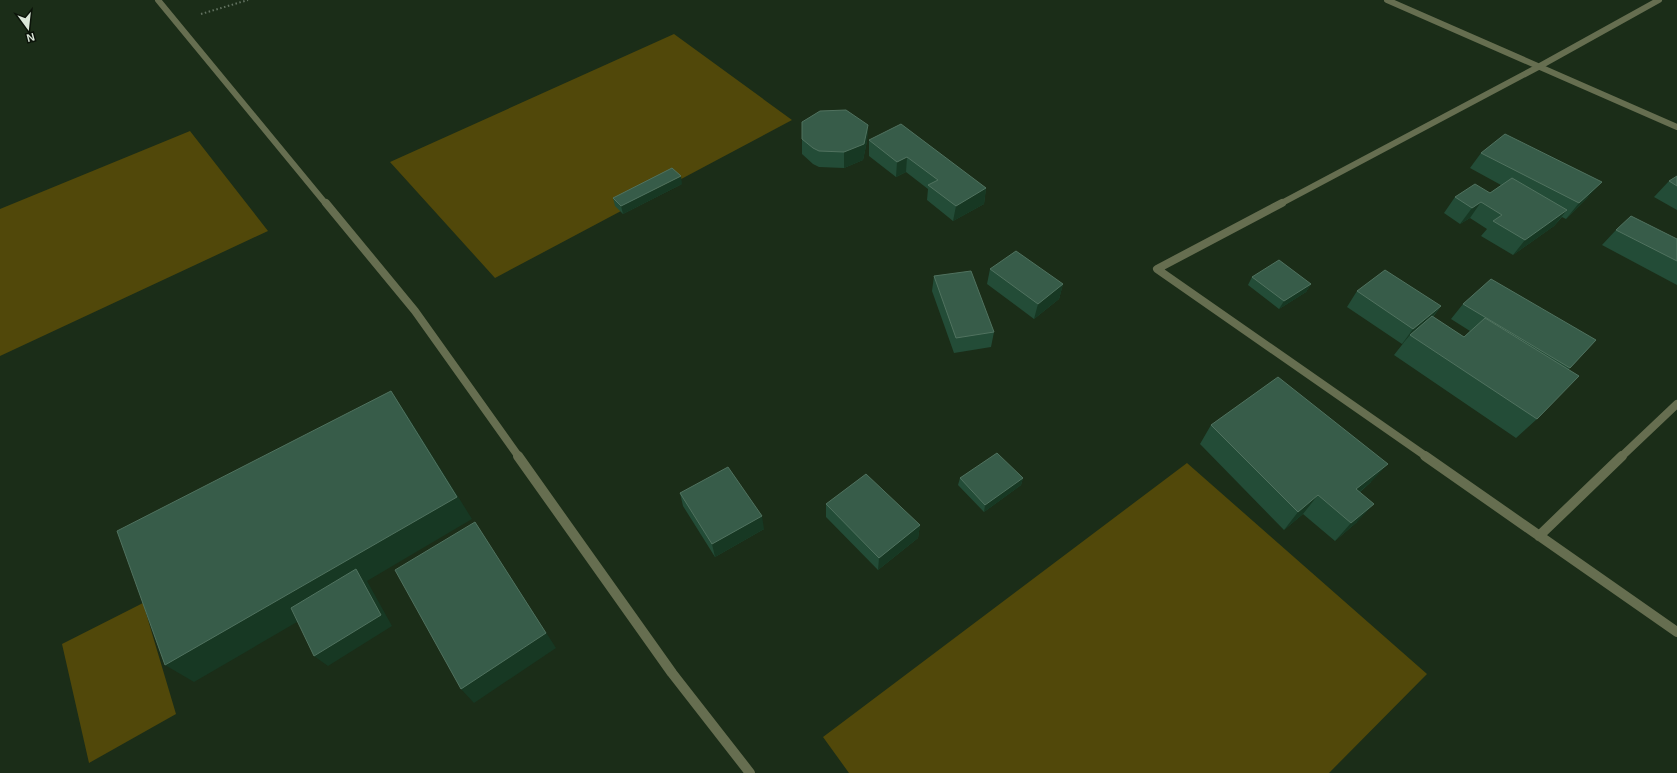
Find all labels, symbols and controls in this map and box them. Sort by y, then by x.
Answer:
north arrow [8,8,48,48]
text: N [25,31,36,44]

